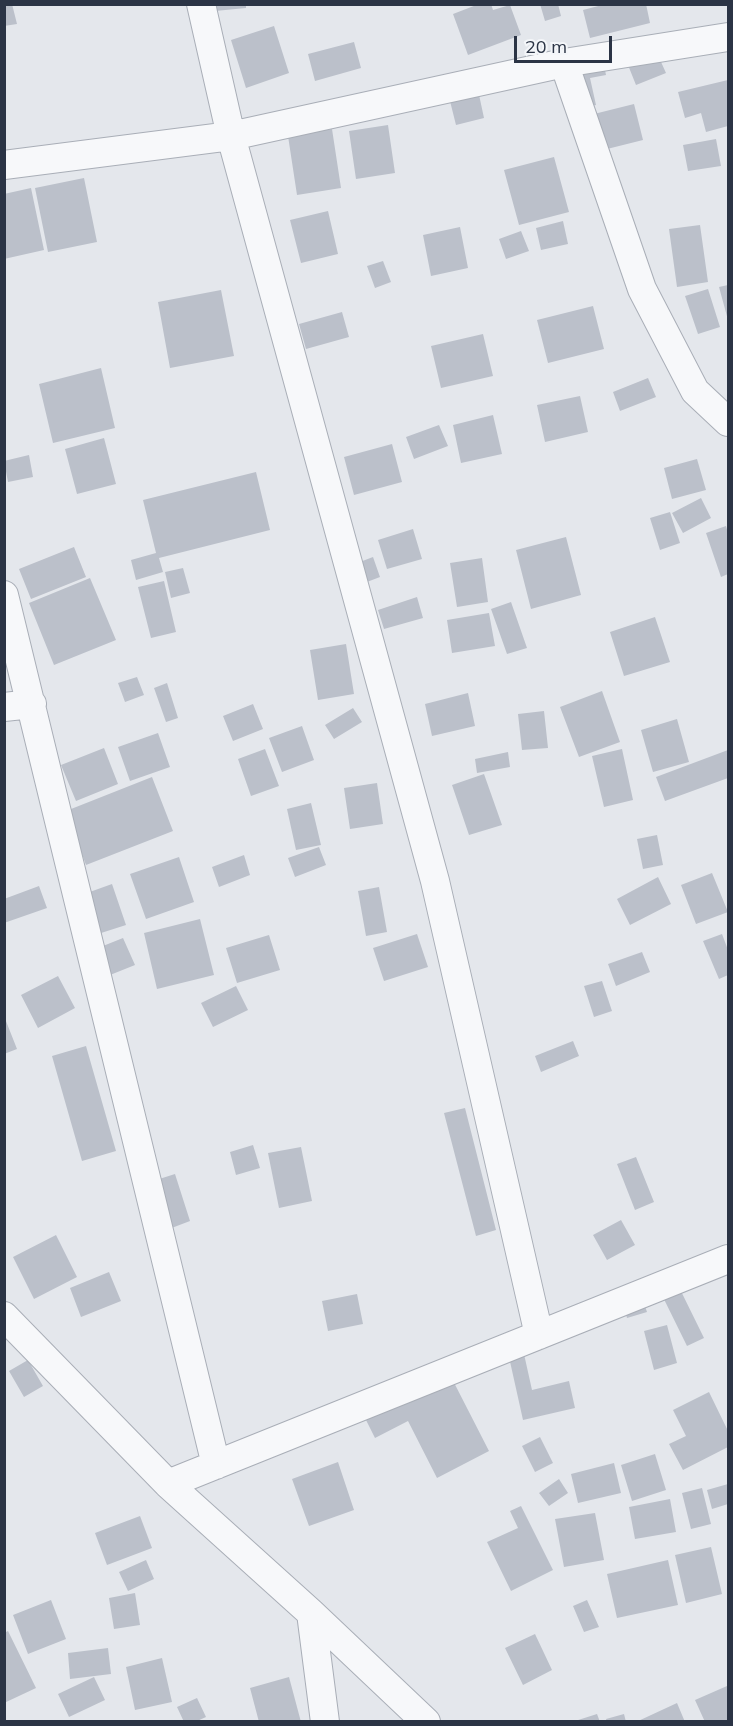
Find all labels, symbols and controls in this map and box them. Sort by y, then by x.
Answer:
scale bar [517,24,614,62]
text: 20 m [525,35,567,58]

